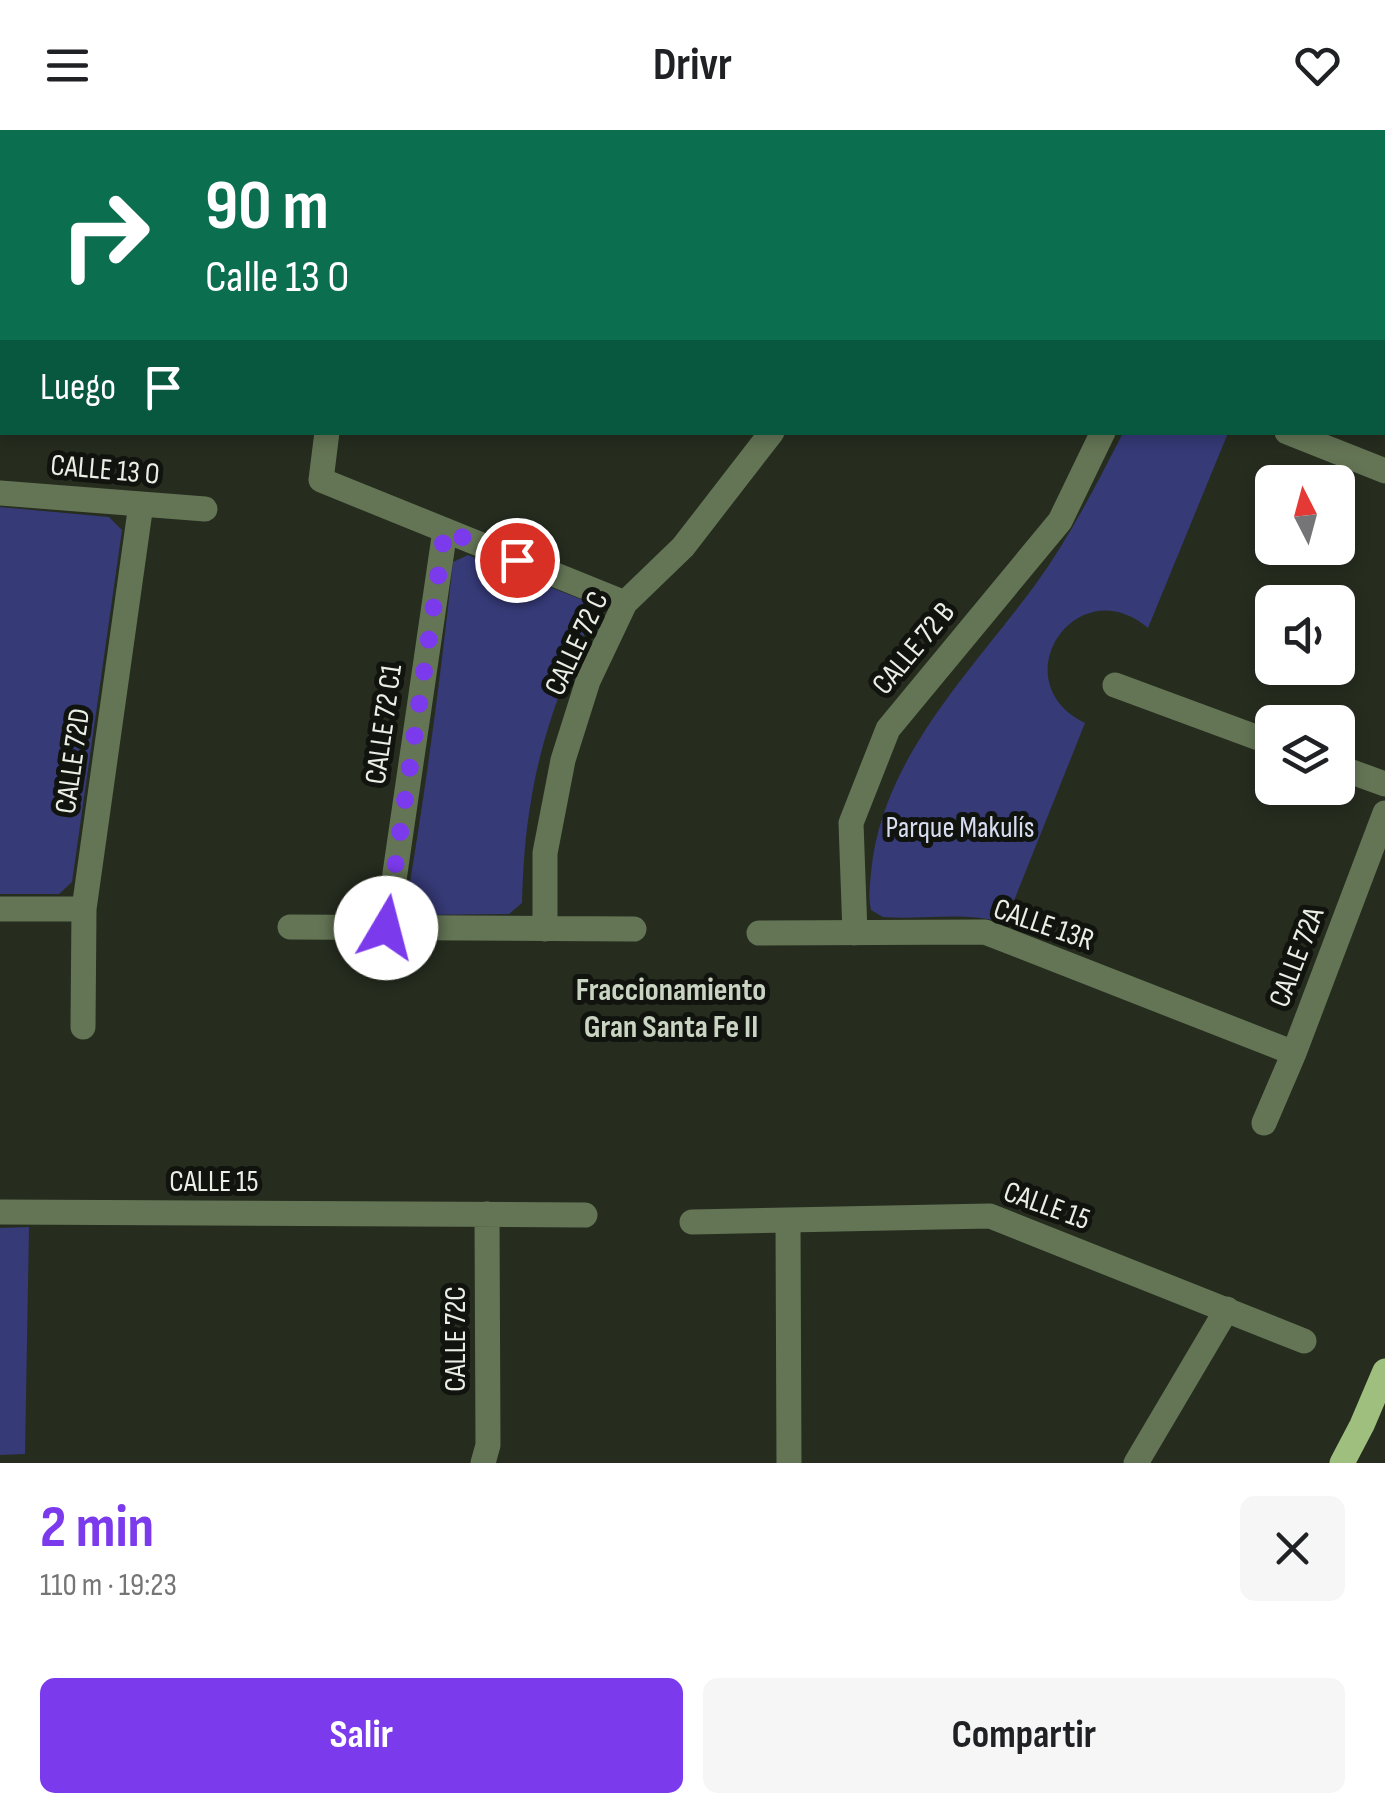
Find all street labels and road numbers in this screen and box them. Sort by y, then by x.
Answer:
street label: CALLE 13 O [49,447,161,493]
street label: CALLE 72 C [537,586,617,701]
street label: CALLE 72 B [865,595,963,702]
street label: CALLE 72 C1 [358,661,410,787]
street label: CALLE 72D [48,706,98,816]
street label: CALLE 13R [989,891,1099,959]
street label: CALLE 72A [1262,902,1332,1012]
street label: CALLE 15 [169,1164,259,1200]
street label: CALLE 15 [999,1174,1095,1238]
street label: CALLE 72C [438,1286,474,1392]

